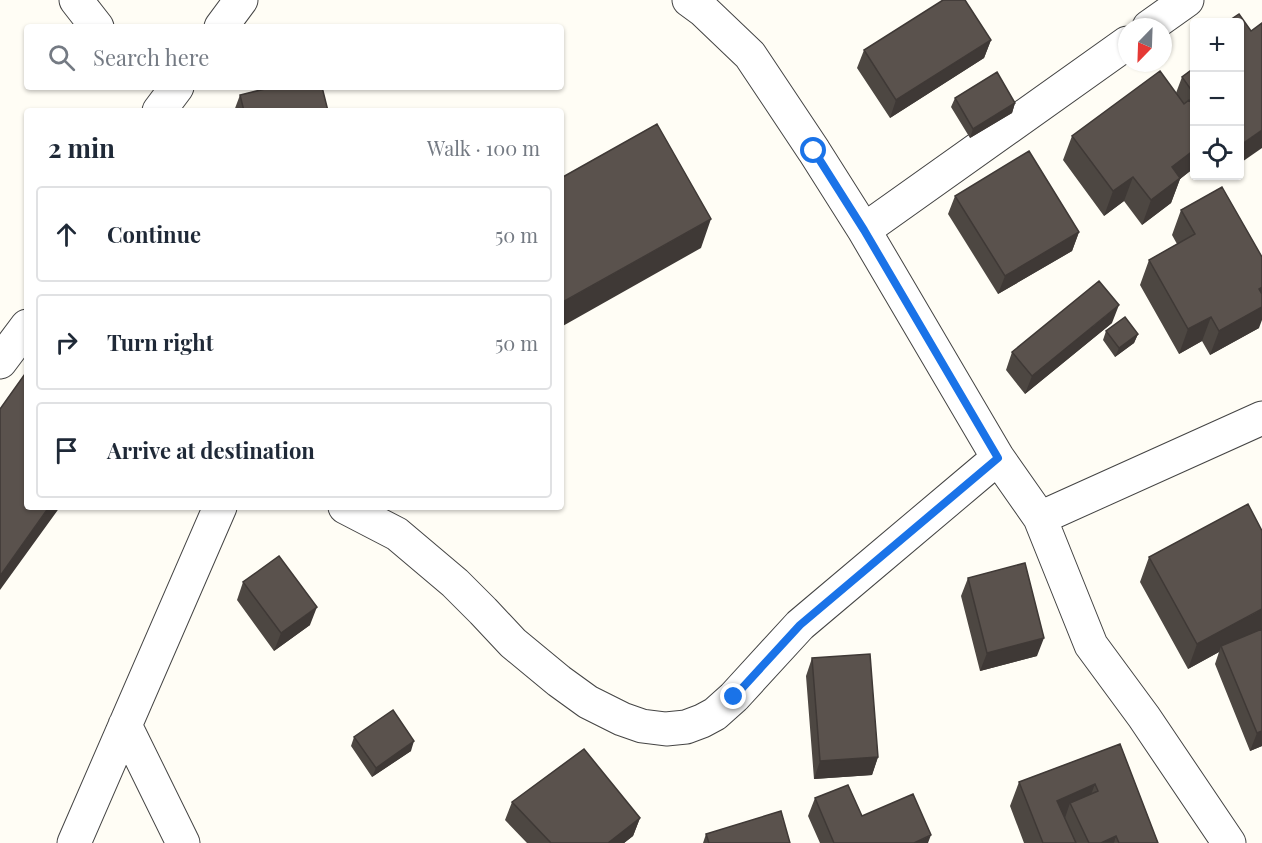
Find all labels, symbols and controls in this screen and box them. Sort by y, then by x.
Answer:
north arrow [1118,18,1172,72]
map controls [1190,18,1244,180]
button: + [1190,18,1244,72]
search box [24,24,564,90]
icon: search [45,41,78,74]
text: Search here [93,42,209,72]
button: − [1190,72,1244,126]
button: locate [1190,126,1244,180]
text: 2 min [48,130,115,165]
text: Walk · 100 m [427,134,540,161]
route start [800,137,826,163]
icon: ahead [50,218,83,251]
text: Continue [107,219,201,249]
text: 50 m [495,221,538,248]
icon: right [50,326,83,359]
text: Turn right [107,327,213,357]
text: 50 m [495,329,538,356]
icon: arrive [50,434,83,467]
text: Arrive at destination [107,435,315,465]
route end [720,683,746,709]

